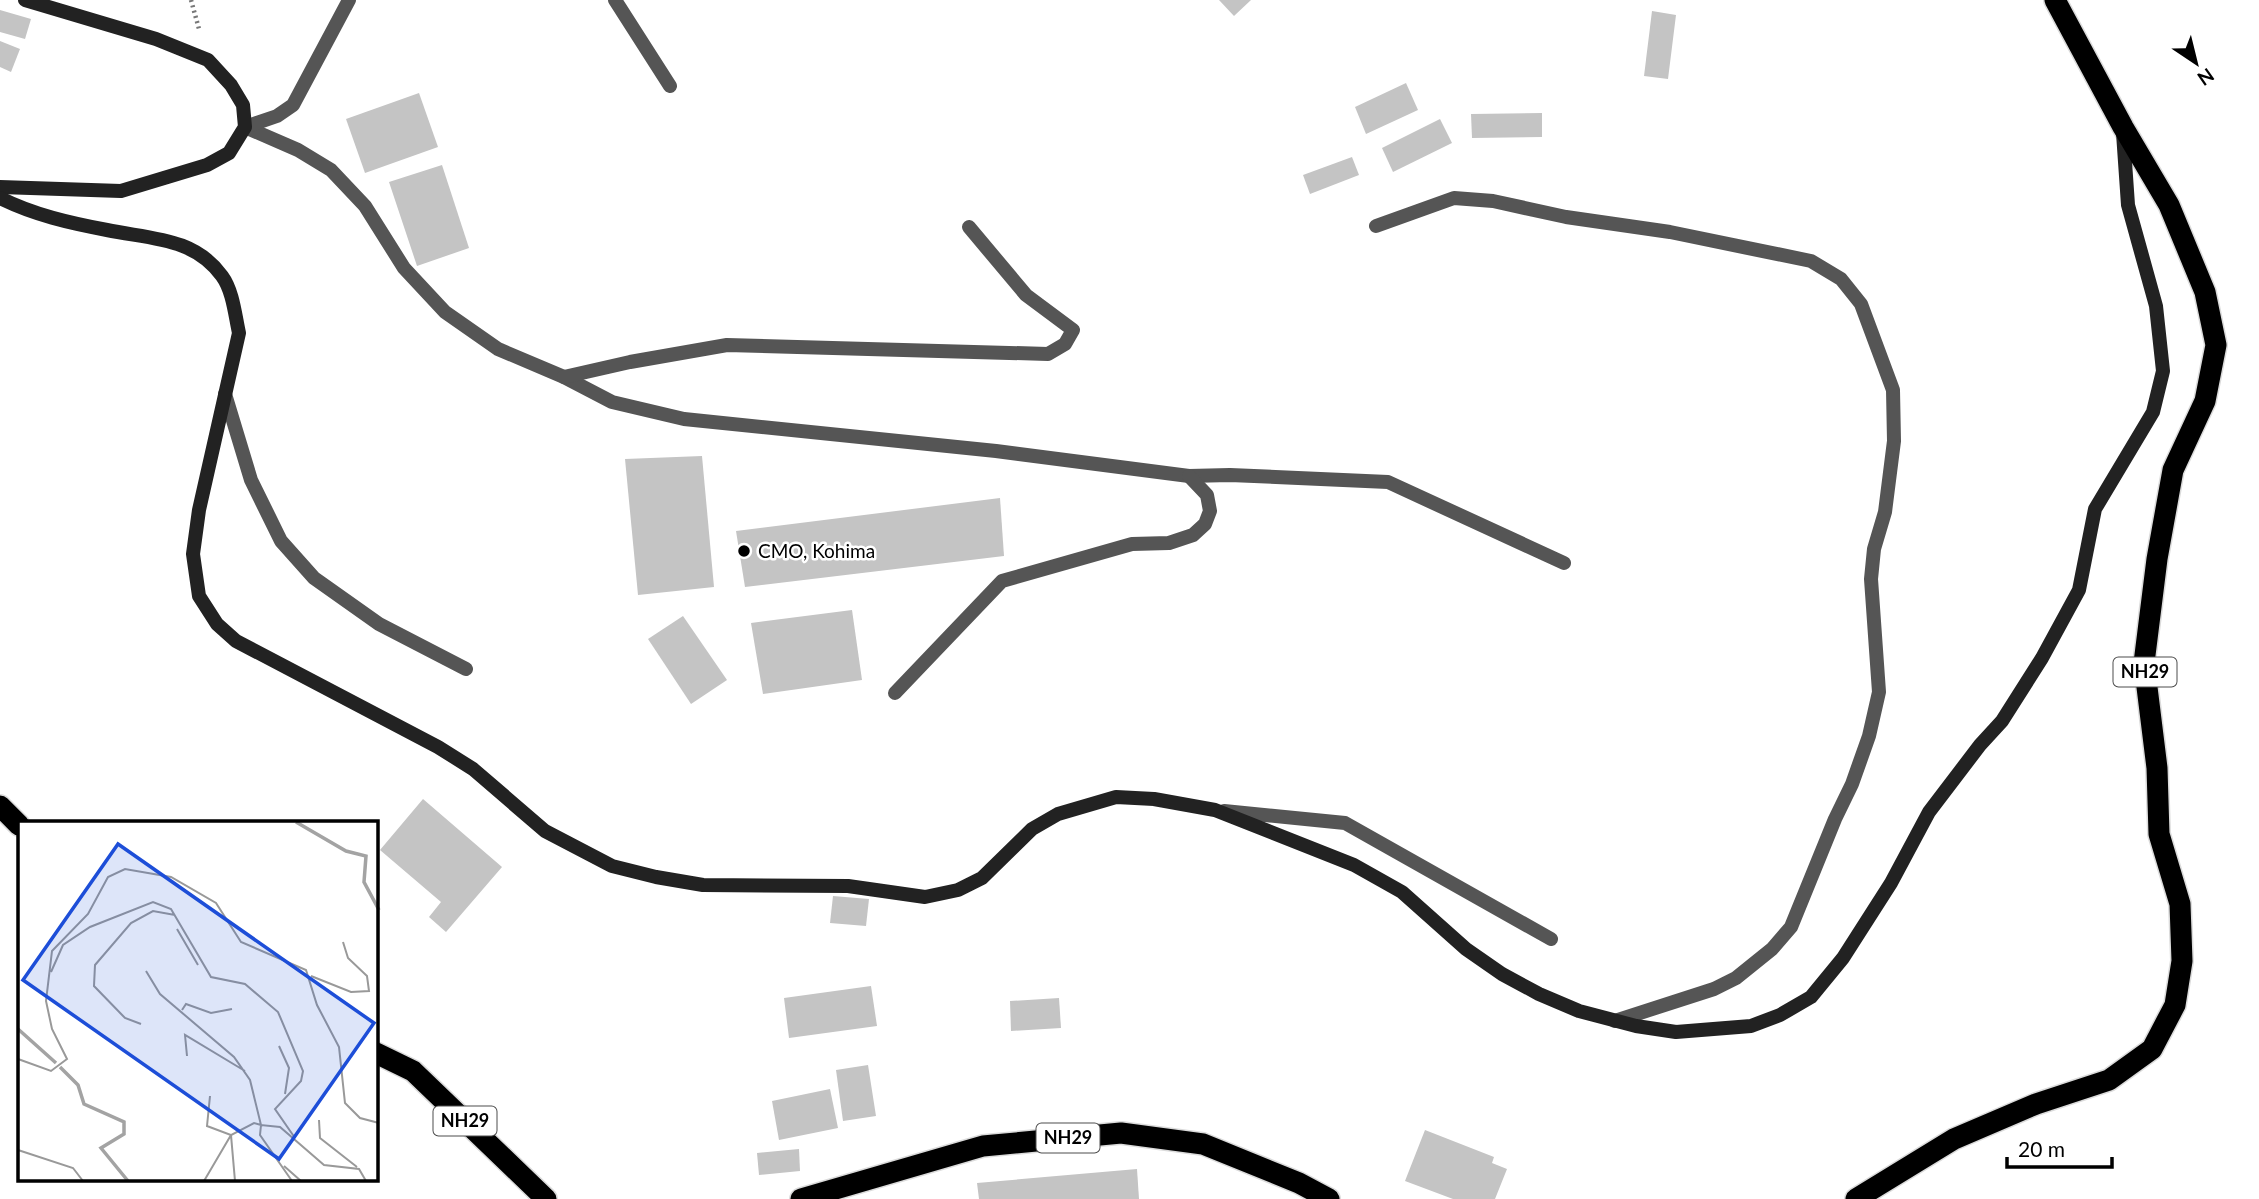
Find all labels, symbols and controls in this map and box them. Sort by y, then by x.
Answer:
north arrow [2161,28,2231,98]
text: N [2193,64,2219,91]
place label: CMO, Kohima [758,539,875,562]
marker: CMO, Kohima [736,543,752,559]
road number: NH29 [2114,658,2176,686]
inset map [18,821,378,1182]
road number: NH29 [434,1106,496,1136]
road number: NH29 [1036,1124,1100,1153]
scale bar [2007,1126,2112,1170]
text: 20 m [2018,1136,2065,1161]

